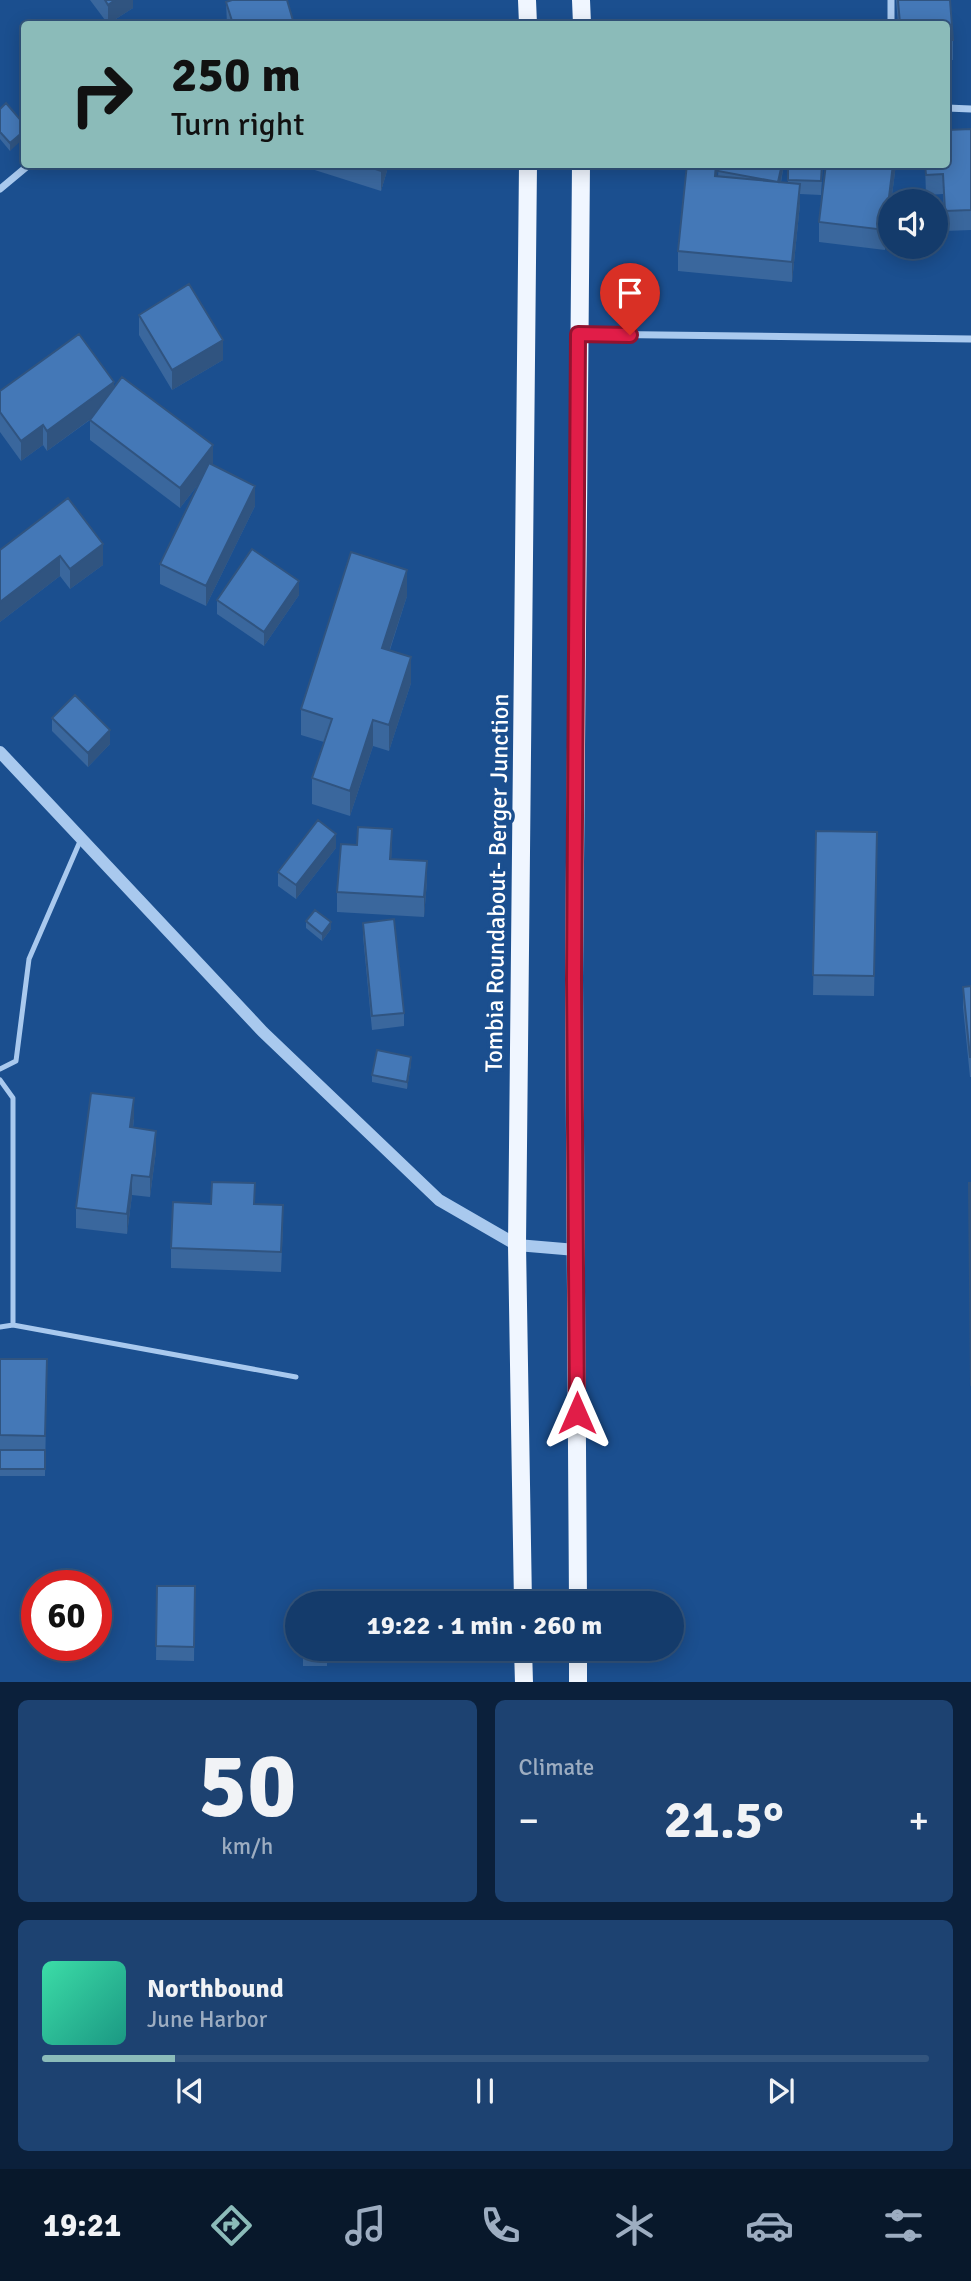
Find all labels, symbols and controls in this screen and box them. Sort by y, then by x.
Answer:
text: 250 m [171,45,301,105]
icon: right [56,49,147,140]
text: Turn right [171,105,304,144]
map controls [878,189,948,259]
button: sound [878,189,948,259]
pin [600,263,660,335]
icon: arrive [611,274,649,312]
street label: Tombia Roundabout- Berger Junction [479,693,515,1073]
position arrow [540,1376,614,1450]
speed limit sign: 60 [21,1570,112,1661]
text: 19:22 · 1 min · 260 m [367,1610,602,1642]
text: 50 [198,1730,296,1843]
text: Climate [519,1753,594,1782]
text: 21.5° [664,1788,784,1852]
text: − [519,1797,539,1844]
text: + [908,1797,929,1844]
text: km/h [221,1832,273,1861]
text: Northbound [147,1973,284,2005]
text: June Harbor [147,2005,267,2034]
icon: previous [171,2072,209,2110]
icon: pause [466,2072,504,2110]
icon: next [762,2072,800,2110]
icon: directions [207,2201,256,2250]
icon: music [341,2201,390,2250]
icon: phone [476,2201,525,2250]
icon: climate [610,2201,659,2250]
icon: car [745,2201,794,2250]
icon: filters [879,2201,928,2250]
text: 19:21 [43,2206,121,2245]

